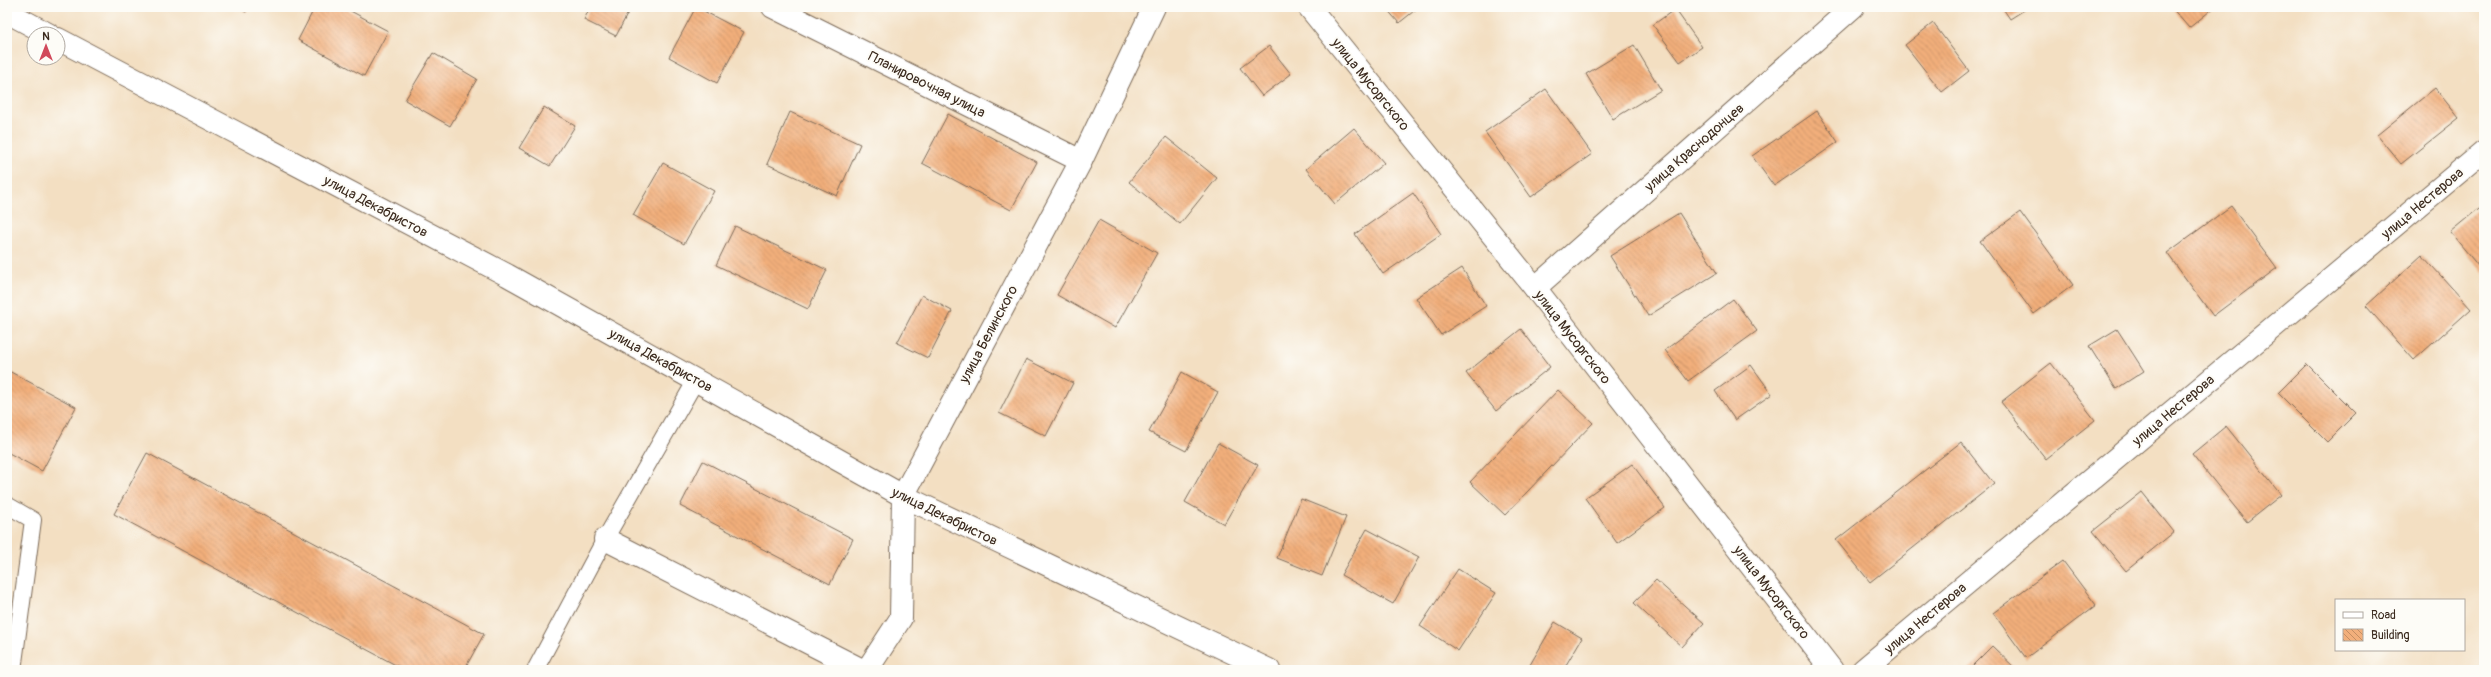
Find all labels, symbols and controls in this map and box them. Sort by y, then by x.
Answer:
north arrow [26,26,66,66]
text: N [42,30,50,43]
street label: улица Мусоргского [1327,34,1413,134]
street label: Планировочная улица [865,48,988,121]
street label: улица Краснодонцев [1640,100,1748,196]
street label: улица Нестерова [2377,164,2467,243]
street label: улица Декабристов [320,171,431,241]
street label: улица Белинского [955,282,1022,387]
street label: улица Мусоргского [1530,286,1615,388]
street label: улица Декабристов [605,324,716,396]
street label: улица Нестерова [2128,371,2218,450]
street label: улица Декабристов [888,483,1001,549]
street label: улица Мусоргского [1729,541,1814,643]
street label: улица Нестерова [1880,579,1970,658]
legend [2335,599,2465,651]
text: Road [2371,608,2396,623]
text: Building [2371,628,2410,643]

